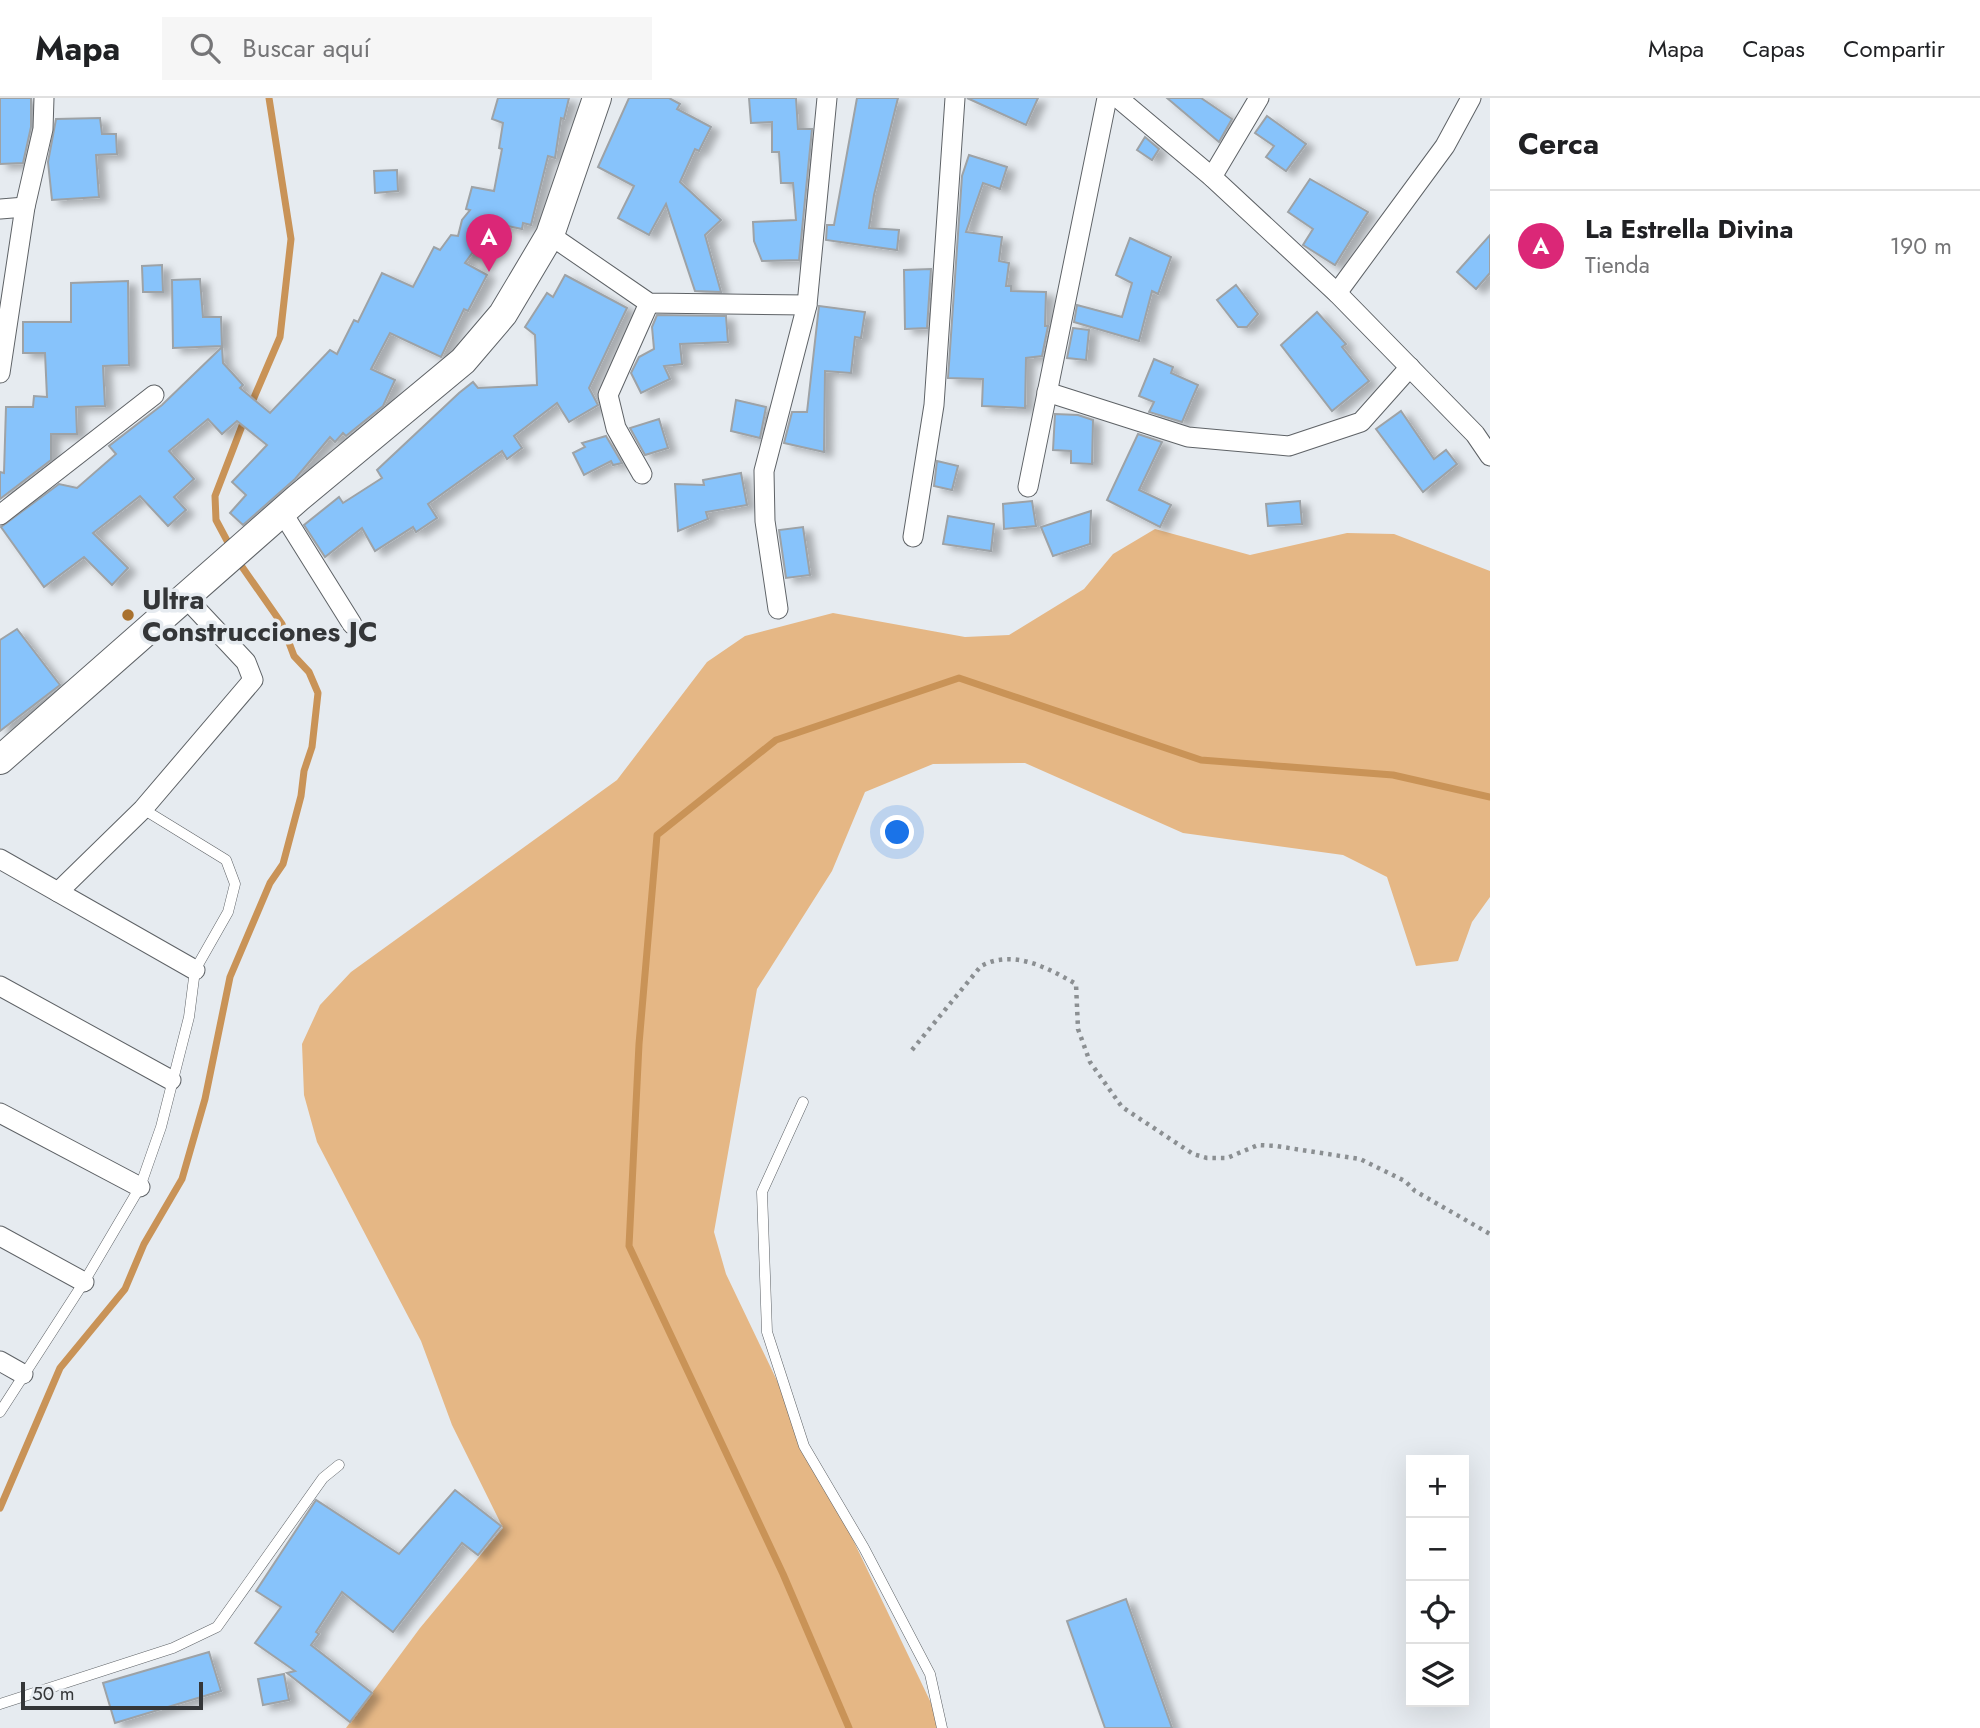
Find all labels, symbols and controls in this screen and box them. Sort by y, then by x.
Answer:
search box [162,17,652,80]
text: Mapa [35,25,120,72]
icon: search [186,29,224,67]
text: Buscar aquí [242,29,370,67]
text: Mapa [1648,31,1704,66]
text: Capas [1742,31,1805,66]
text: Compartir [1843,31,1945,66]
text: Cerca [1518,122,1599,165]
text: La Estrella Divina [1585,210,1793,248]
pin: A [466,214,512,272]
text: A [1533,229,1549,263]
text: 190 m [1890,229,1952,263]
text: Tienda [1585,248,1650,282]
place label: Ultra Construcciones JC [142,579,378,652]
marker: Ultra Construcciones JC [120,607,136,623]
your location [880,815,914,849]
map controls [1406,1455,1469,1707]
button: + [1406,1455,1469,1518]
button: − [1406,1518,1469,1581]
button: locate [1406,1581,1469,1644]
button: layers [1406,1644,1469,1707]
scale bar [21,1679,203,1711]
text: 50 m [32,1680,75,1707]

